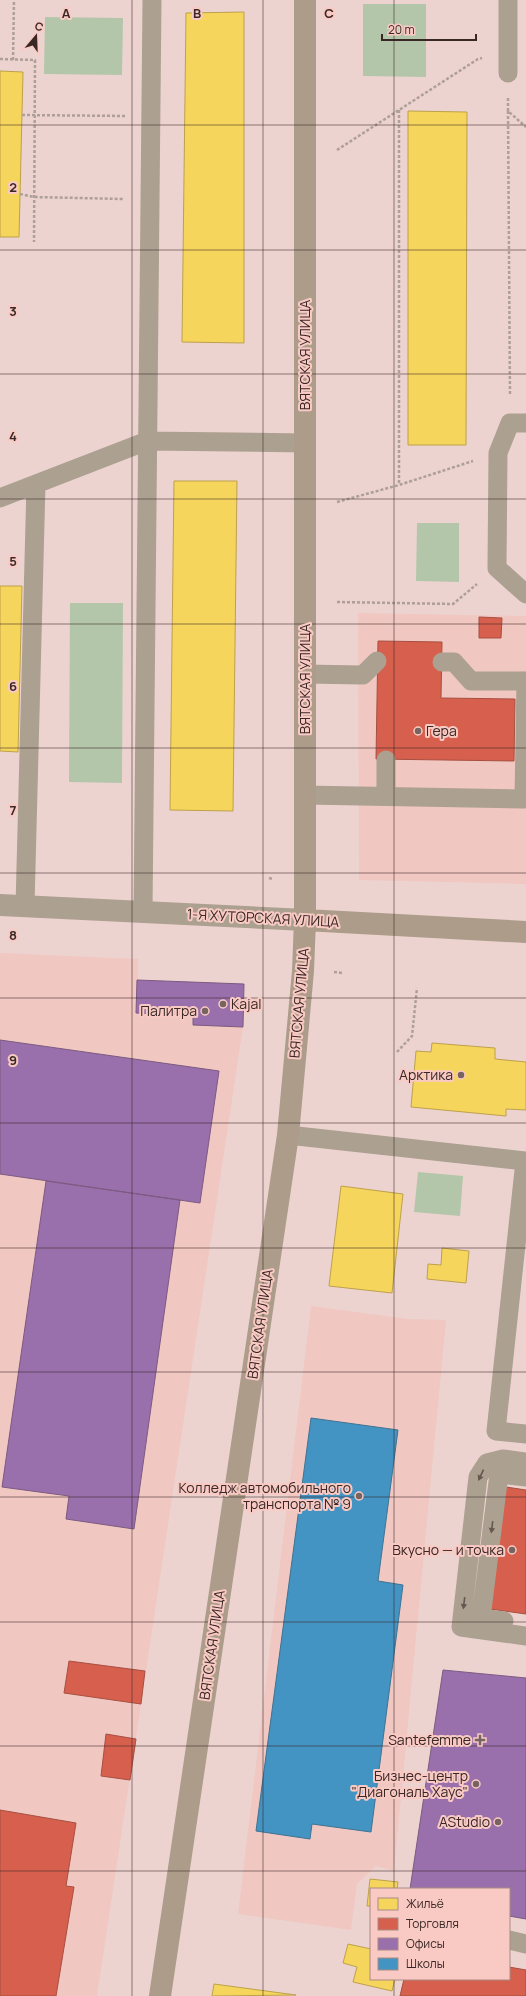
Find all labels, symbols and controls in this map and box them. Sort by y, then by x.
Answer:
text: A [62,4,71,22]
text: B [193,4,201,22]
text: C [324,4,334,22]
north arrow [16,16,56,56]
scale bar [382,16,476,42]
text: С [33,18,46,34]
text: 20 m [388,21,415,38]
text: 2 [9,178,17,196]
street label: ВЯТСКАЯ УЛИЦА [295,300,314,410]
text: 3 [9,302,17,320]
text: 4 [9,427,17,445]
text: 5 [9,552,17,570]
street label: ВЯТСКАЯ УЛИЦА [295,624,314,734]
text: 6 [9,677,17,695]
place label: Гера [426,721,457,740]
marker: Гера [413,726,423,736]
text: 7 [10,801,17,819]
street label: 1-Я ХУТОРСКАЯ УЛИЦА [186,904,340,931]
text: 8 [9,926,17,944]
street label: ВЯТСКАЯ УЛИЦА [284,947,313,1059]
place label: Kajal [231,994,262,1013]
marker: Kajal [218,999,228,1009]
place label: Палитра [140,1001,197,1020]
marker: Палитра [200,1006,210,1016]
text: 9 [9,1051,17,1069]
place label: Арктика [399,1065,453,1084]
marker: Арктика [456,1070,466,1080]
street label: ВЯТСКАЯ УЛИЦА [242,1268,277,1380]
one-way arrow [478,1469,484,1480]
place label: Колледж автомобильного транспорта № 9 [179,1478,351,1513]
marker: Колледж автомобильного транспорта № 9 [354,1491,364,1501]
one-way arrow [489,1521,495,1533]
place label: Вкусно — и точка [392,1540,504,1559]
marker: Вкусно — и точка [507,1545,517,1555]
street label: ВЯТСКАЯ УЛИЦА [194,1589,229,1701]
one-way arrow [461,1597,467,1609]
place label: Santefemme [388,1730,471,1749]
marker: Santefemme [474,1734,486,1746]
place label: Бизнес-центр "Диагональ Хаус" [351,1766,468,1801]
marker: Бизнес-центр "Диагональ Хаус" [471,1779,481,1789]
place label: AStudio [439,1812,490,1831]
marker: AStudio [493,1817,503,1827]
legend [370,1888,510,1980]
text: Жильё [406,1895,444,1912]
text: Торговля [406,1915,459,1932]
text: Офисы [406,1935,445,1952]
text: Школы [406,1955,445,1972]

